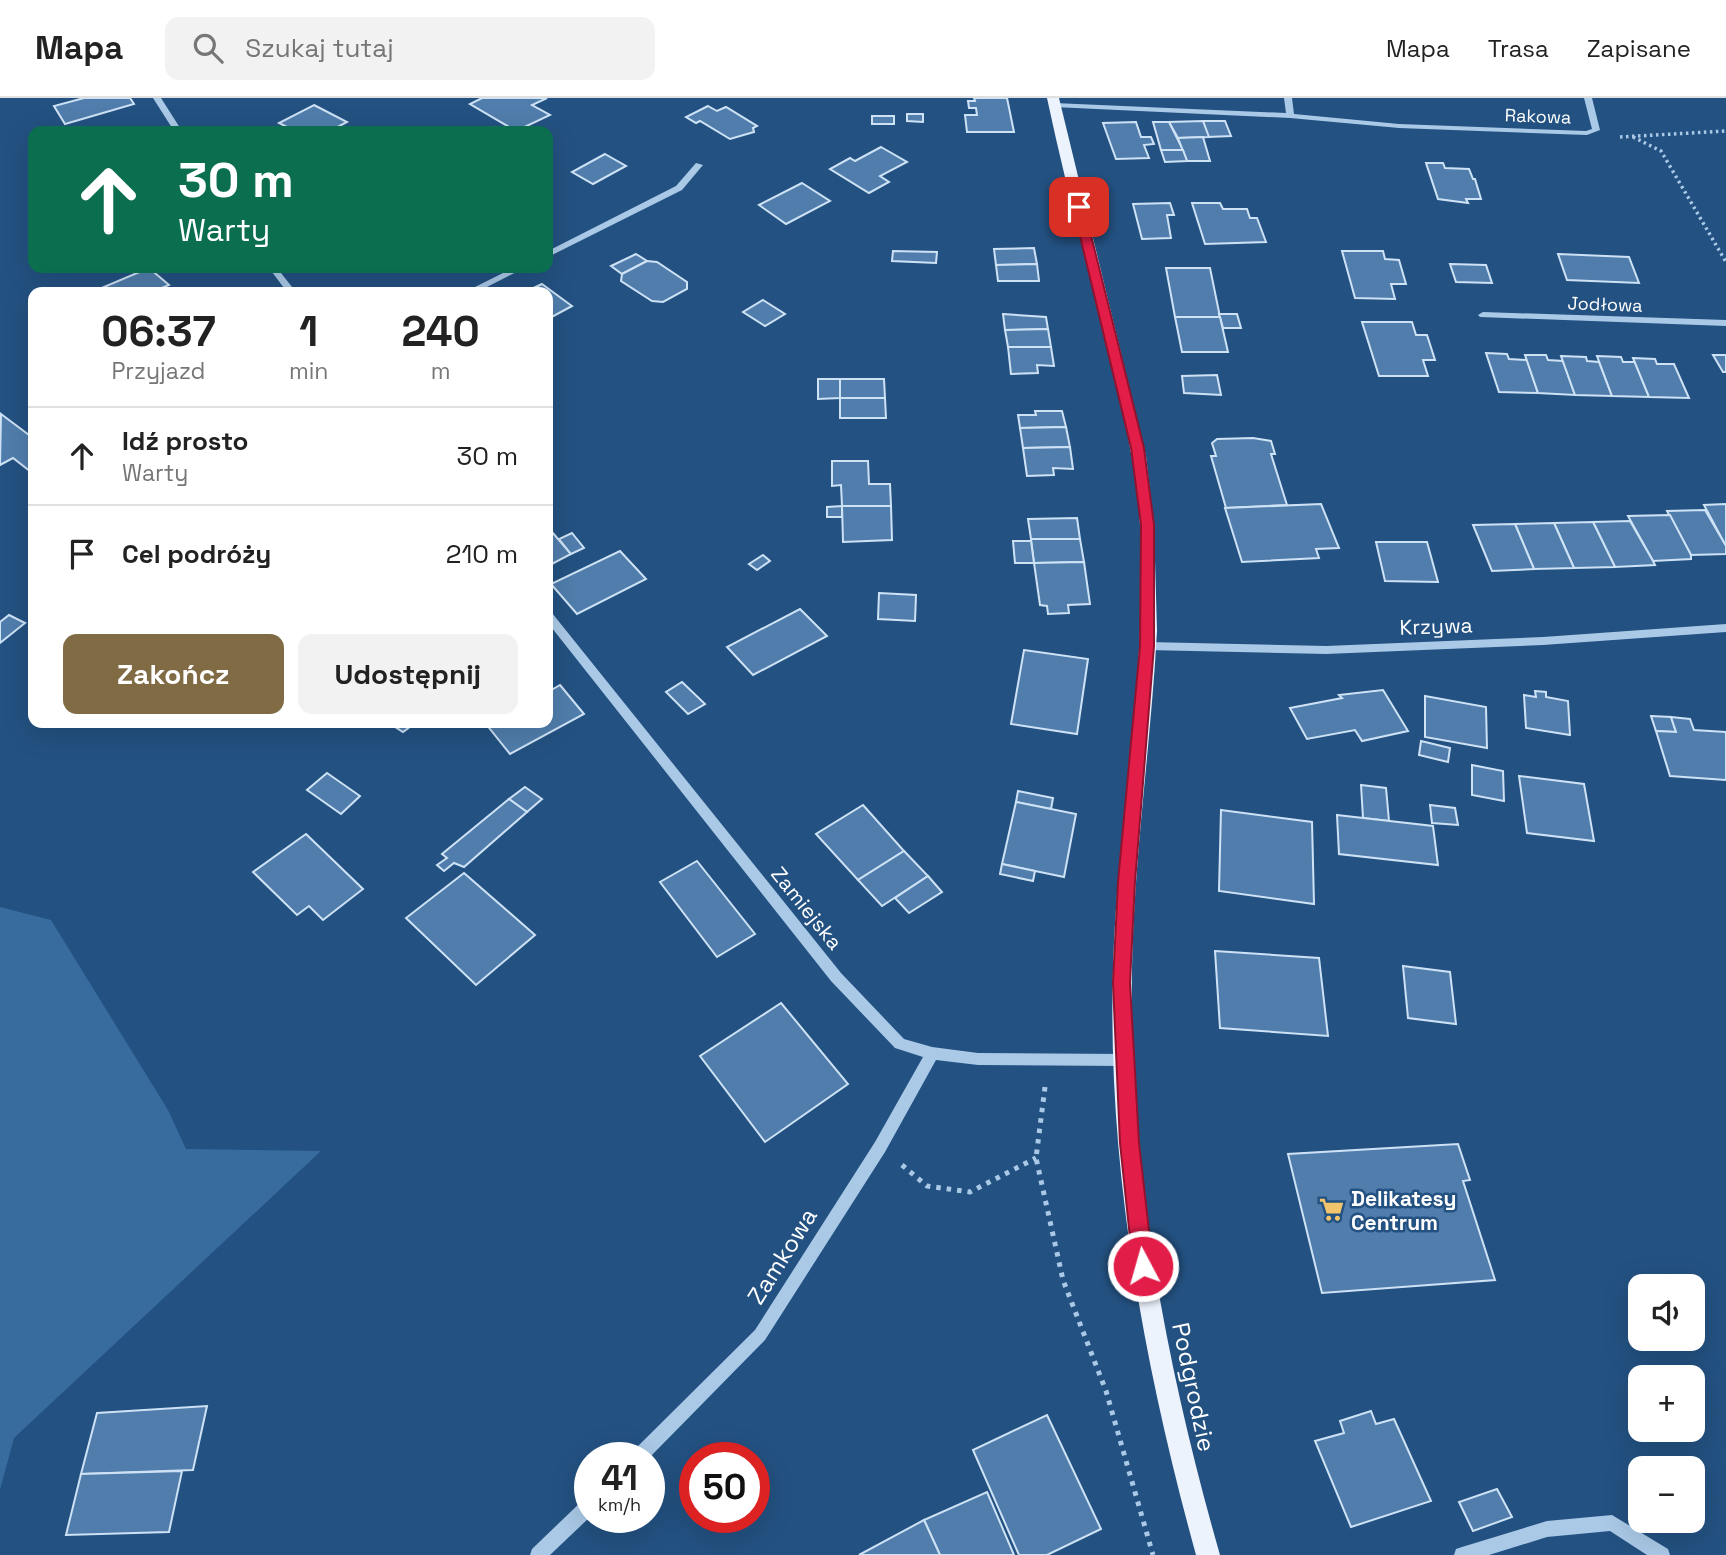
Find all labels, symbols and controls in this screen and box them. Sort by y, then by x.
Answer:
search box [165,17,655,80]
text: Mapa [35,27,123,69]
icon: search [189,29,227,67]
text: Szukaj tutaj [245,31,394,65]
text: Mapa [1386,33,1450,64]
text: Trasa [1488,33,1549,64]
text: Zapisane [1587,33,1691,64]
street label: Rakowa [1504,103,1572,129]
text: 30 m [178,149,294,211]
icon: ahead [63,154,154,245]
pin [1049,177,1109,237]
icon: arrive [1060,188,1098,226]
text: Warty [178,210,270,250]
street label: Jodłowa [1567,291,1643,317]
text: 06:37 [101,305,216,358]
text: 1 [299,305,318,358]
text: 240 [402,305,480,358]
text: Przyjazd [112,356,205,386]
text: min [289,356,328,386]
text: m [431,356,451,386]
text: Idź prosto [122,424,249,458]
icon: ahead [63,437,101,475]
text: 30 m [457,439,518,473]
text: Warty [122,458,188,488]
icon: arrive [63,535,101,573]
text: Cel podróży [122,537,271,571]
text: 210 m [446,537,518,571]
street label: Krzywa [1399,611,1473,641]
button: Zakończ [63,634,284,714]
button: Udostępnij [298,634,518,714]
street label: Zamiejska [765,861,849,955]
place label: Delikatesy Centrum [1351,1185,1457,1236]
supermarket icon: Delikatesy Centrum [1317,1196,1345,1224]
street label: Zamkowa [740,1202,824,1310]
position arrow [1106,1229,1180,1303]
map controls [1628,1274,1705,1533]
button: sound [1628,1274,1705,1351]
street label: Podgrodzie [1165,1320,1223,1454]
button: + [1628,1365,1705,1442]
speed limit sign: 50 [679,1442,770,1533]
text: 41 [601,1456,638,1500]
button: − [1628,1456,1705,1533]
text: km/h [598,1493,641,1516]

